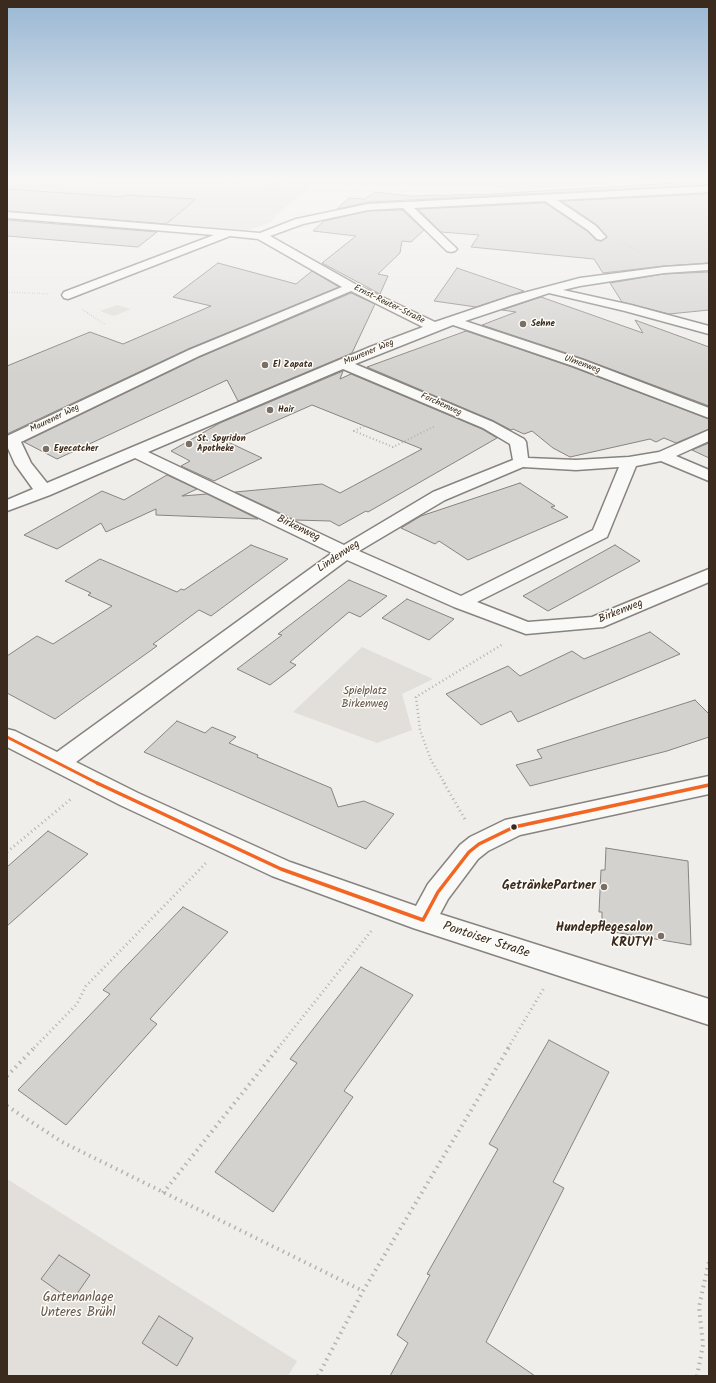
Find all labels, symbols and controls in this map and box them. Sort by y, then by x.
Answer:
street label: Ernst-Reuter-Straße [352,283,426,327]
marker: Sehne [518,319,528,329]
place label: Sehne [531,319,555,329]
street label: Maurener Weg [342,338,396,368]
street label: Ulmenweg [562,353,602,377]
marker: El Zapata [260,360,270,370]
place label: El Zapata [273,360,312,370]
street label: Forchenweg [419,391,463,419]
street label: Maurener Weg [29,402,81,436]
marker: Hair [265,405,275,415]
place label: Hair [278,405,294,415]
place label: St. Spyridon Apotheke [197,434,246,455]
marker: St. Spyridon Apotheke [184,439,194,449]
marker: Eyecatcher [41,444,51,454]
place label: Eyecatcher [54,444,98,454]
street label: Birkenweg [274,513,322,545]
street label: Lindenweg [315,538,363,576]
street label: Birkenweg [597,597,645,627]
park label: Spielplatz Birkenweg [342,685,388,711]
unlabelled marker [509,822,519,832]
place label: GetränkePartner [502,879,596,895]
marker: GetränkePartner [599,882,609,892]
street label: Pontoiser Straße [441,920,531,962]
place label: Hundepflegesalon KRUTYI [556,921,653,952]
marker: Hundepflegesalon KRUTYI [656,931,666,941]
park label: Gartenanlage Unteres Brühl [40,1291,116,1322]

